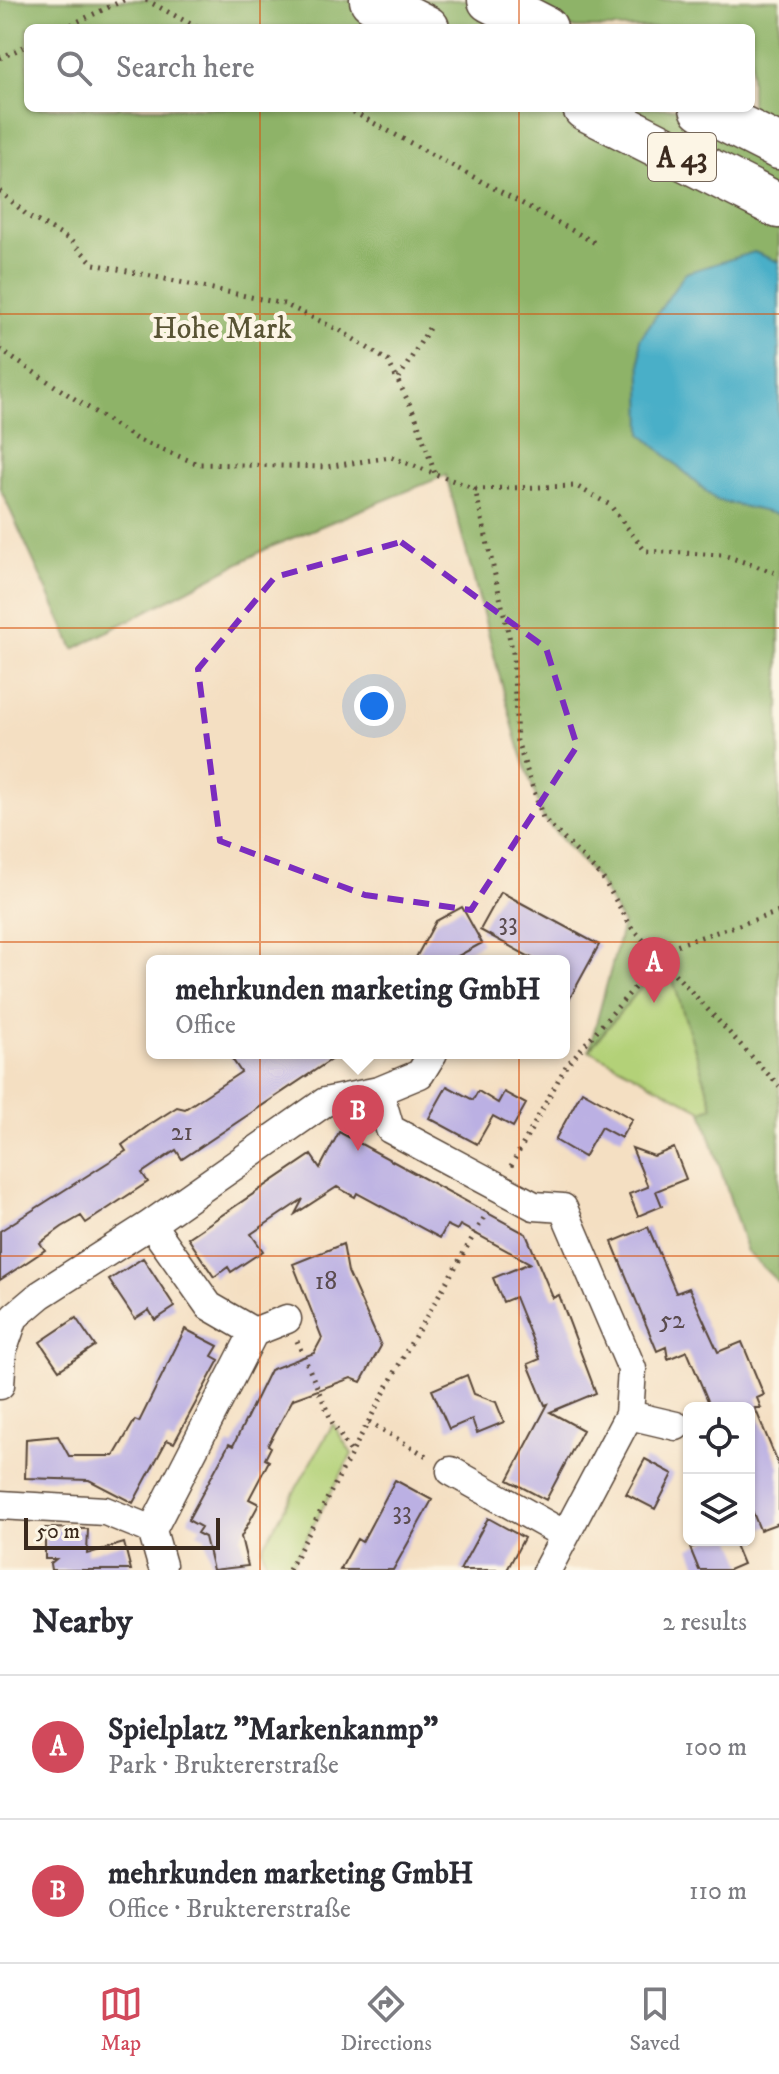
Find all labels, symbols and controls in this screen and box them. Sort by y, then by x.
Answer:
search box [24,24,755,112]
icon: search [52,46,96,90]
text: Search here [116,50,255,87]
road number: A 43 [648,133,716,181]
park label: Hohe Mark [152,311,292,348]
your location [354,686,394,726]
house number: 33 [498,906,518,939]
pin: A [628,937,680,1003]
popup [146,955,570,1059]
text: mehrkunden marketing GmbH [175,972,541,1009]
text: Office [175,1009,236,1042]
pin: B [332,1085,384,1151]
house number: 21 [171,1116,193,1149]
house number: 18 [315,1265,337,1298]
house number: 52 [659,1304,685,1337]
map controls [683,1402,755,1546]
button: locate [683,1402,755,1474]
button: layers [683,1474,755,1546]
house number: 33 [392,1495,412,1528]
scale bar [24,1514,220,1550]
text: 50 m [36,1518,80,1545]
text: Nearby [32,1601,133,1643]
text: 2 results [662,1606,747,1639]
text: Spielplatz "Markenkanmp" [108,1712,438,1749]
text: A [50,1731,66,1764]
text: 100 m [684,1731,747,1764]
text: Park · Bruktererstraße [108,1749,339,1782]
text: mehrkunden marketing GmbH [108,1856,474,1893]
text: B [50,1875,66,1908]
text: 110 m [689,1875,747,1908]
text: Office · Bruktererstraße [108,1893,351,1926]
tab: Map [99,1982,143,2057]
tab: Directions [341,1982,432,2057]
tab: Saved [630,1982,680,2057]

